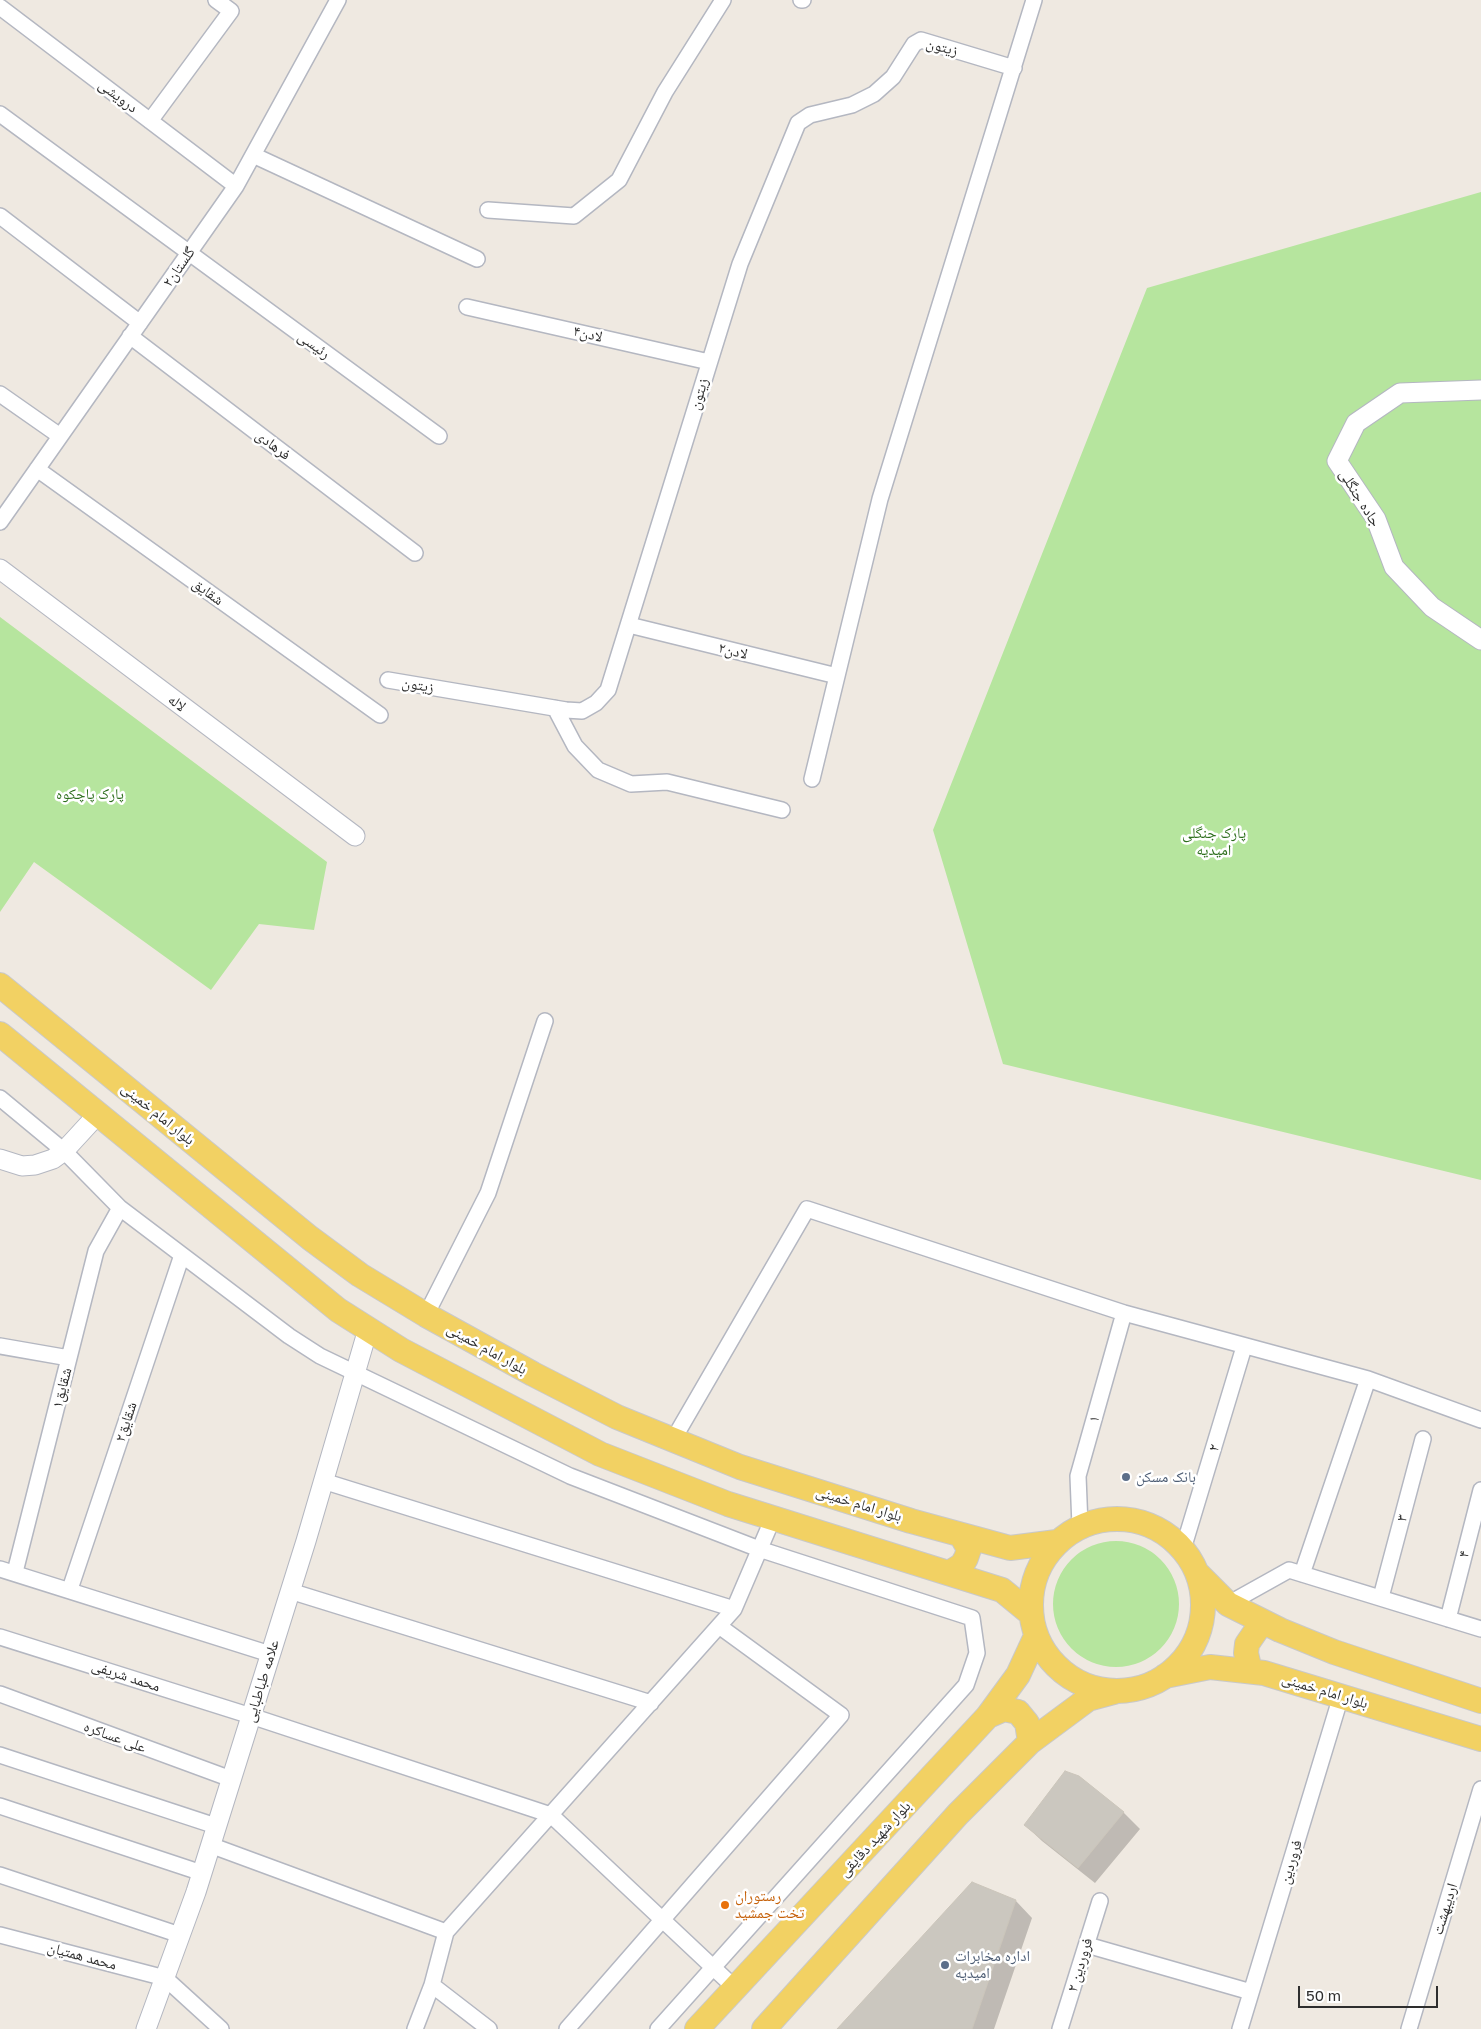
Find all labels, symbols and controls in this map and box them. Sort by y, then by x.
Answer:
street label: زیتون [924,34,960,60]
street label: درویشی [95,75,141,117]
street label: گلستان۲ [159,244,199,290]
street label: لادن۴ [572,322,604,346]
street label: رئیسی [294,327,334,363]
street label: زیتون [686,376,712,412]
street label: فرهادی [252,426,294,464]
street label: جاده جنگلی [1335,466,1385,530]
street label: شقایق [189,575,227,609]
street label: لادن۲ [717,639,749,663]
street label: زیتون [401,673,435,697]
street label: لاله [165,690,189,716]
park label: پارک پاچکوه [56,785,124,803]
park label: پارک جنگلی امیدیه [1182,824,1246,859]
street label: بلوار امام خمینی [118,1079,198,1149]
street label: بلوار امام خمینی [444,1320,530,1378]
street label: شقایق۱ [48,1366,76,1410]
street label: شقایق۲ [111,1400,141,1444]
street label: ۱ [1084,1413,1104,1425]
street label: ۲ [1204,1442,1224,1454]
place label: بانک مسکن [1136,1468,1196,1486]
marker: بانک مسکن [1120,1471,1132,1483]
street label: بلوار امام خمینی [814,1482,904,1526]
street label: ۳ [1392,1512,1412,1524]
street label: ۴ [1454,1549,1474,1559]
street label: علامه طباطبایی [241,1637,283,1725]
street label: محمد شریفی [89,1656,163,1696]
street label: بلوار امام خمینی [1280,1669,1370,1713]
street label: علی عساکره [81,1717,149,1757]
street label: بلوار شهید دقایقی [835,1797,915,1881]
street label: فروردین [1276,1838,1306,1886]
street label: اردیبهشت [1429,1881,1461,1937]
place label: رستوران تخت جمشید [735,1887,804,1922]
marker: رستوران تخت جمشید [719,1899,731,1911]
street label: فروردین ۲ [1063,1936,1097,1994]
street label: محمد همتیان [45,1938,119,1974]
place label: اداره مخابرات امیدیه [955,1947,1030,1982]
marker: اداره مخابرات امیدیه [939,1959,951,1971]
scale bar [1301,1976,1441,2008]
text: 50 m [1306,1986,1341,2004]

